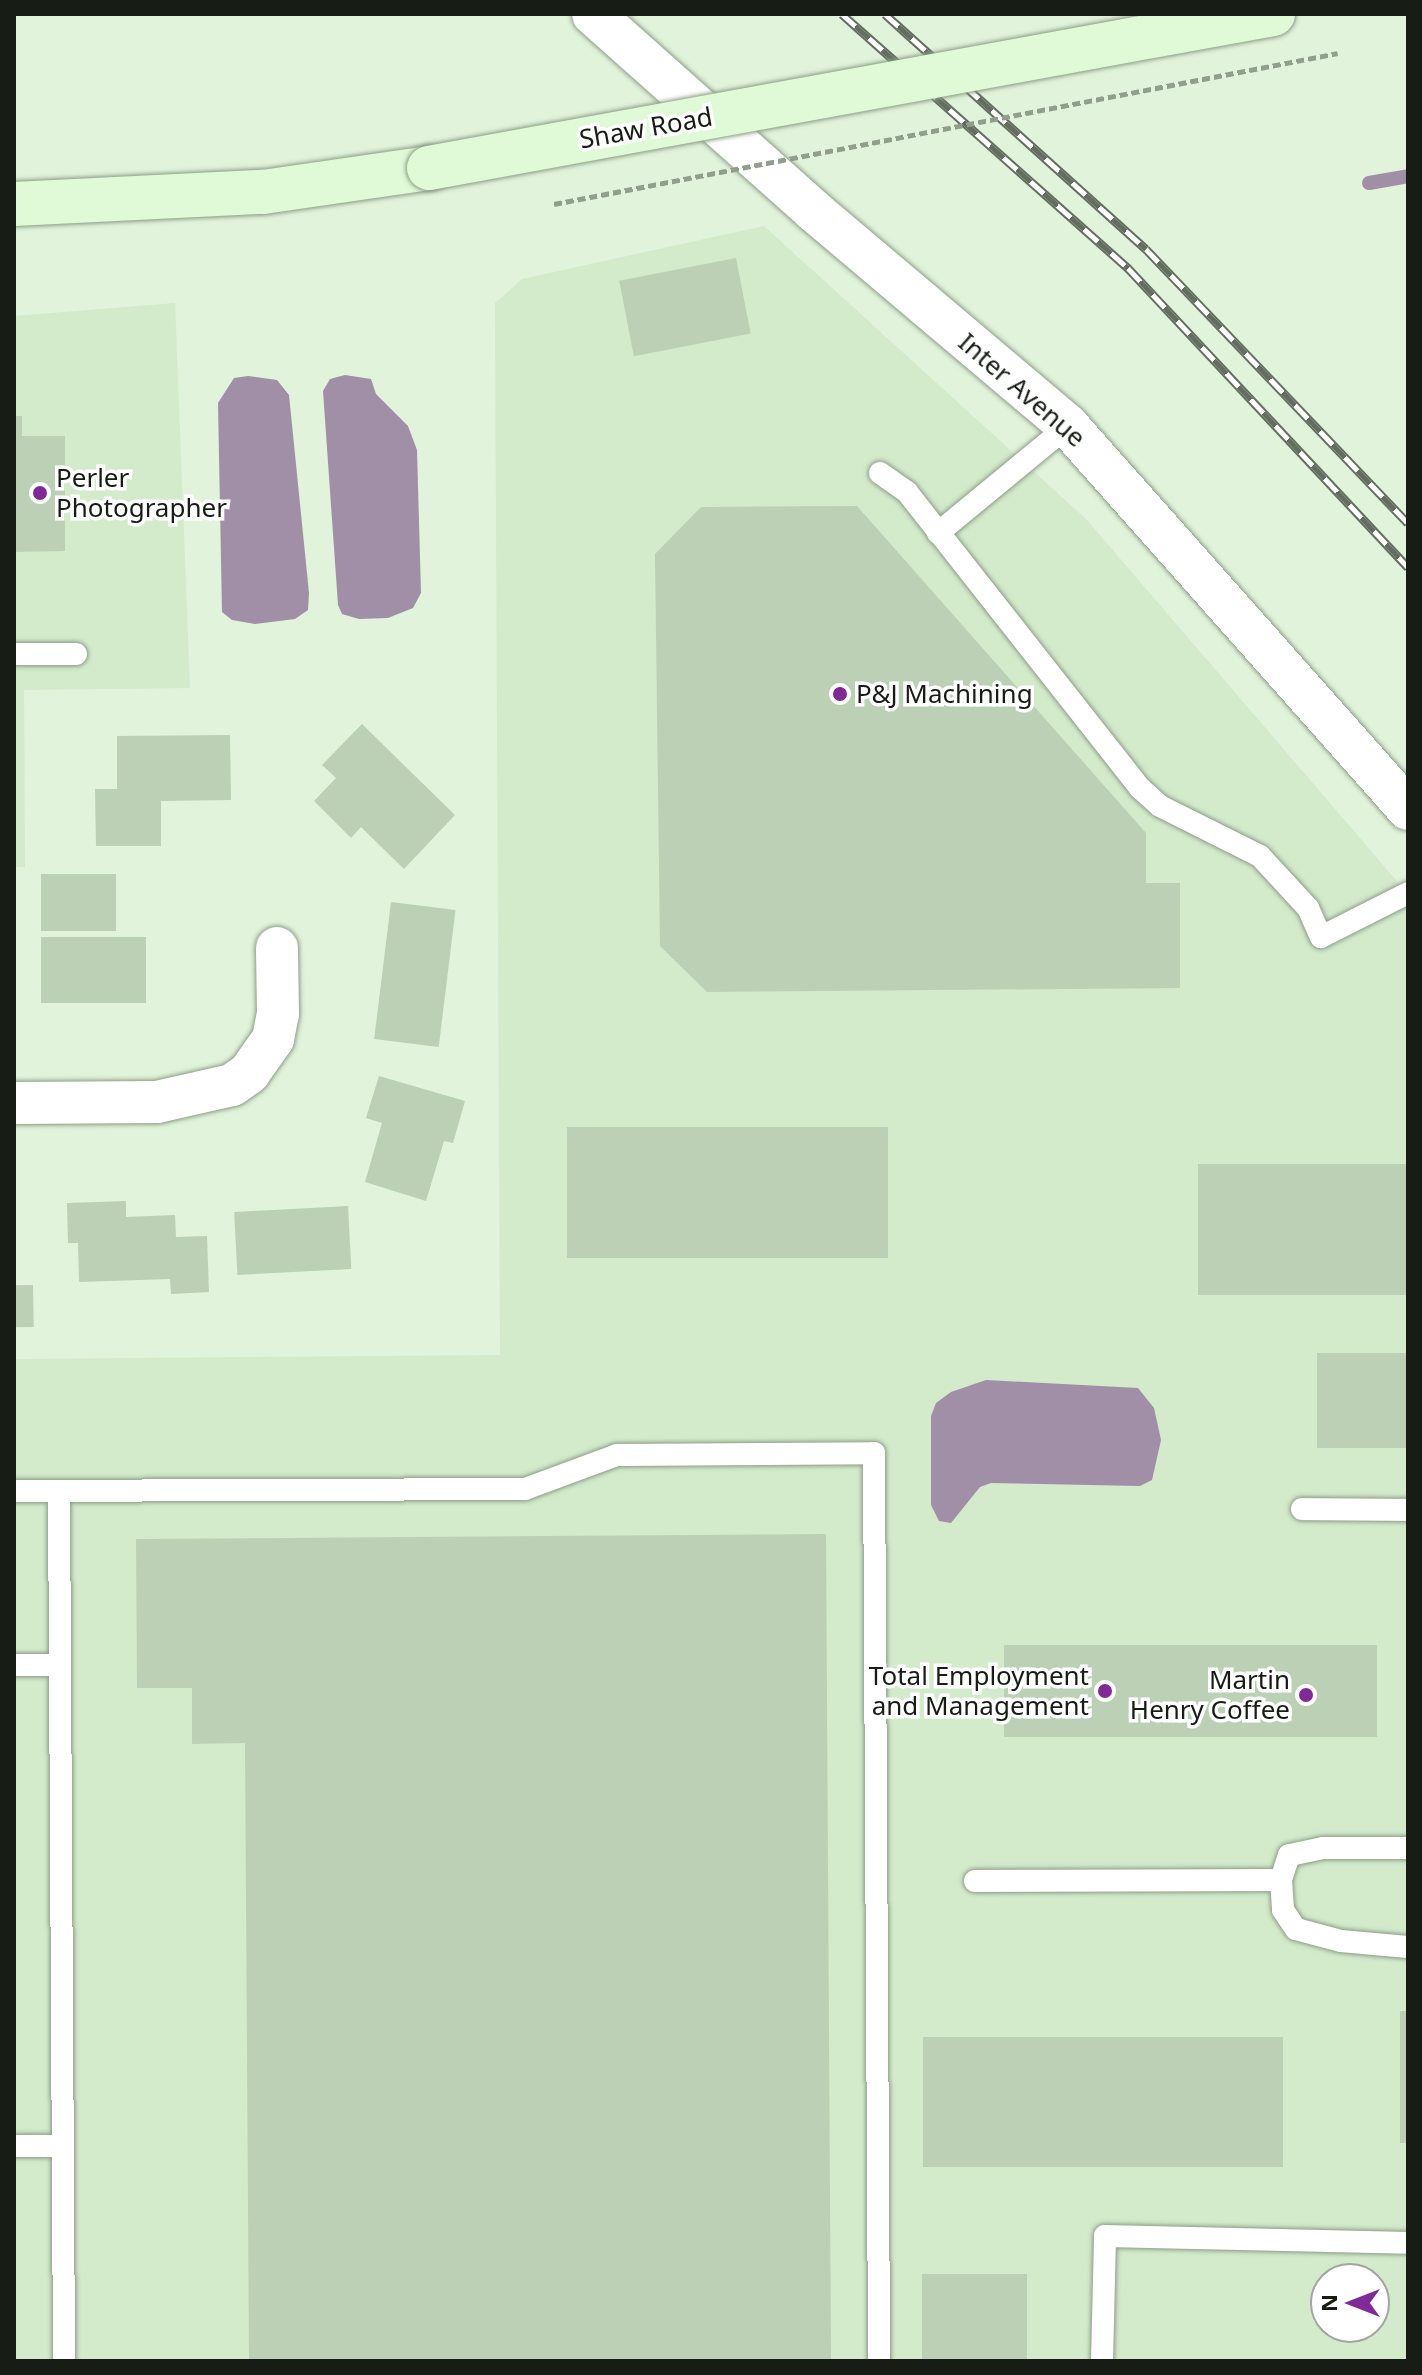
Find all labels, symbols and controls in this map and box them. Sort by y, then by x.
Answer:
street label: Shaw Road [577,101,715,155]
street label: Inter Avenue [952,326,1092,454]
place label: Perler Photographer [56,462,227,524]
marker: Perler Photographer [31,484,49,502]
place label: P&J Machining [856,678,1033,710]
marker: P&J Machining [831,685,849,703]
place label: Total Employment and Management [869,1660,1089,1722]
place label: Martin Henry Coffee [1130,1664,1290,1726]
marker: Total Employment and Management [1096,1682,1114,1700]
marker: Martin Henry Coffee [1297,1686,1315,1704]
north arrow [1310,2263,1390,2343]
text: N [1313,2294,1343,2312]

